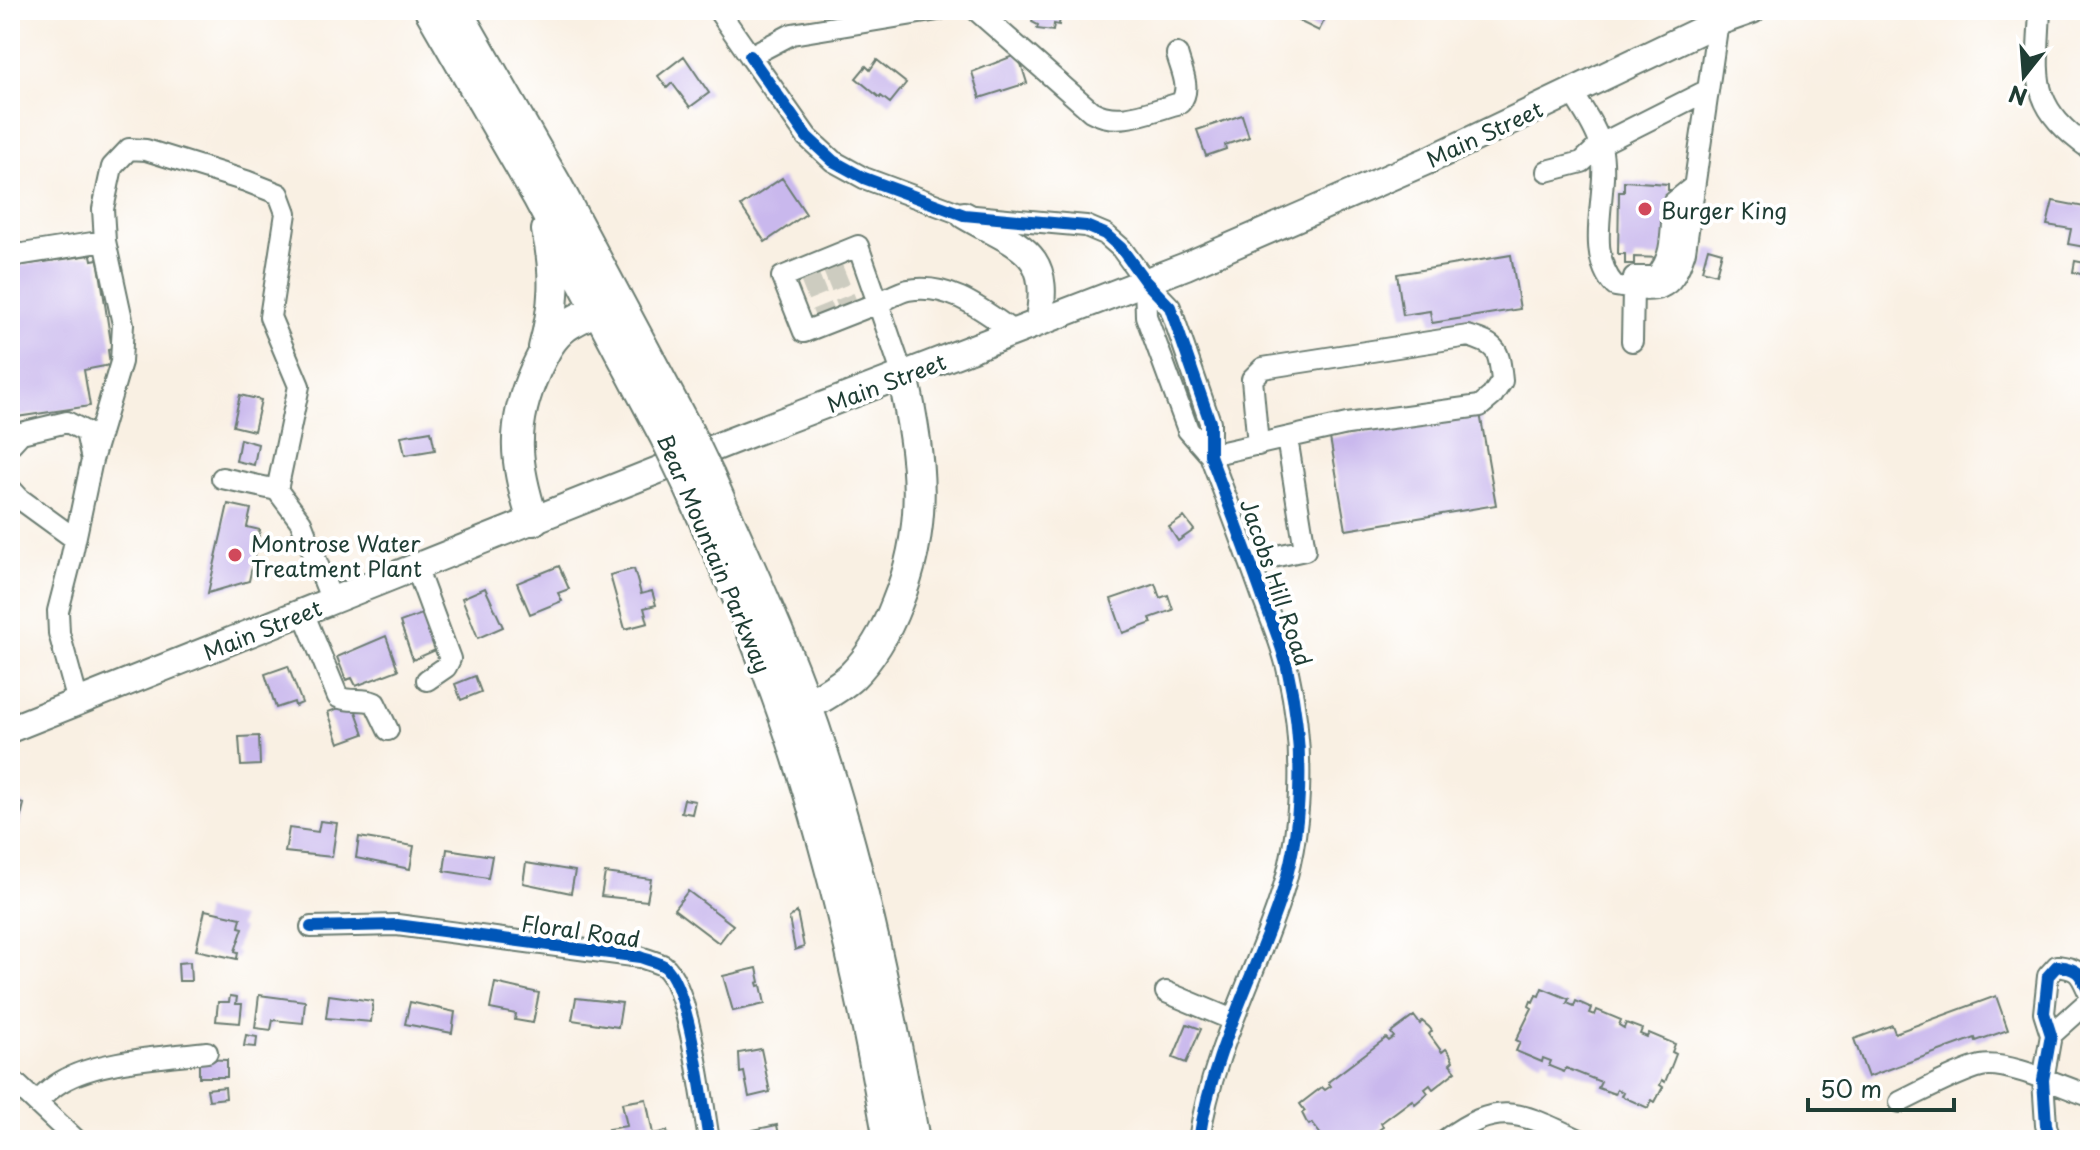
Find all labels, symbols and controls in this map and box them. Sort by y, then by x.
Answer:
north arrow [1984,36,2064,116]
text: N [2005,78,2031,115]
street label: Main Street [1420,92,1548,174]
place label: Burger King [1661,193,1787,226]
marker: Burger King [1636,200,1654,218]
street label: Main Street [821,344,951,420]
street label: Bear Mountain Parkway [650,429,780,677]
street label: Jacobs Hill Road [1233,494,1321,670]
place label: Montrose Water Treatment Plant [251,526,422,584]
marker: Montrose Water Treatment Plant [226,546,244,564]
street label: Main Street [198,590,326,668]
street label: Floral Road [520,905,642,955]
scale bar [1808,1062,1954,1112]
text: 50 m [1820,1070,1882,1106]

